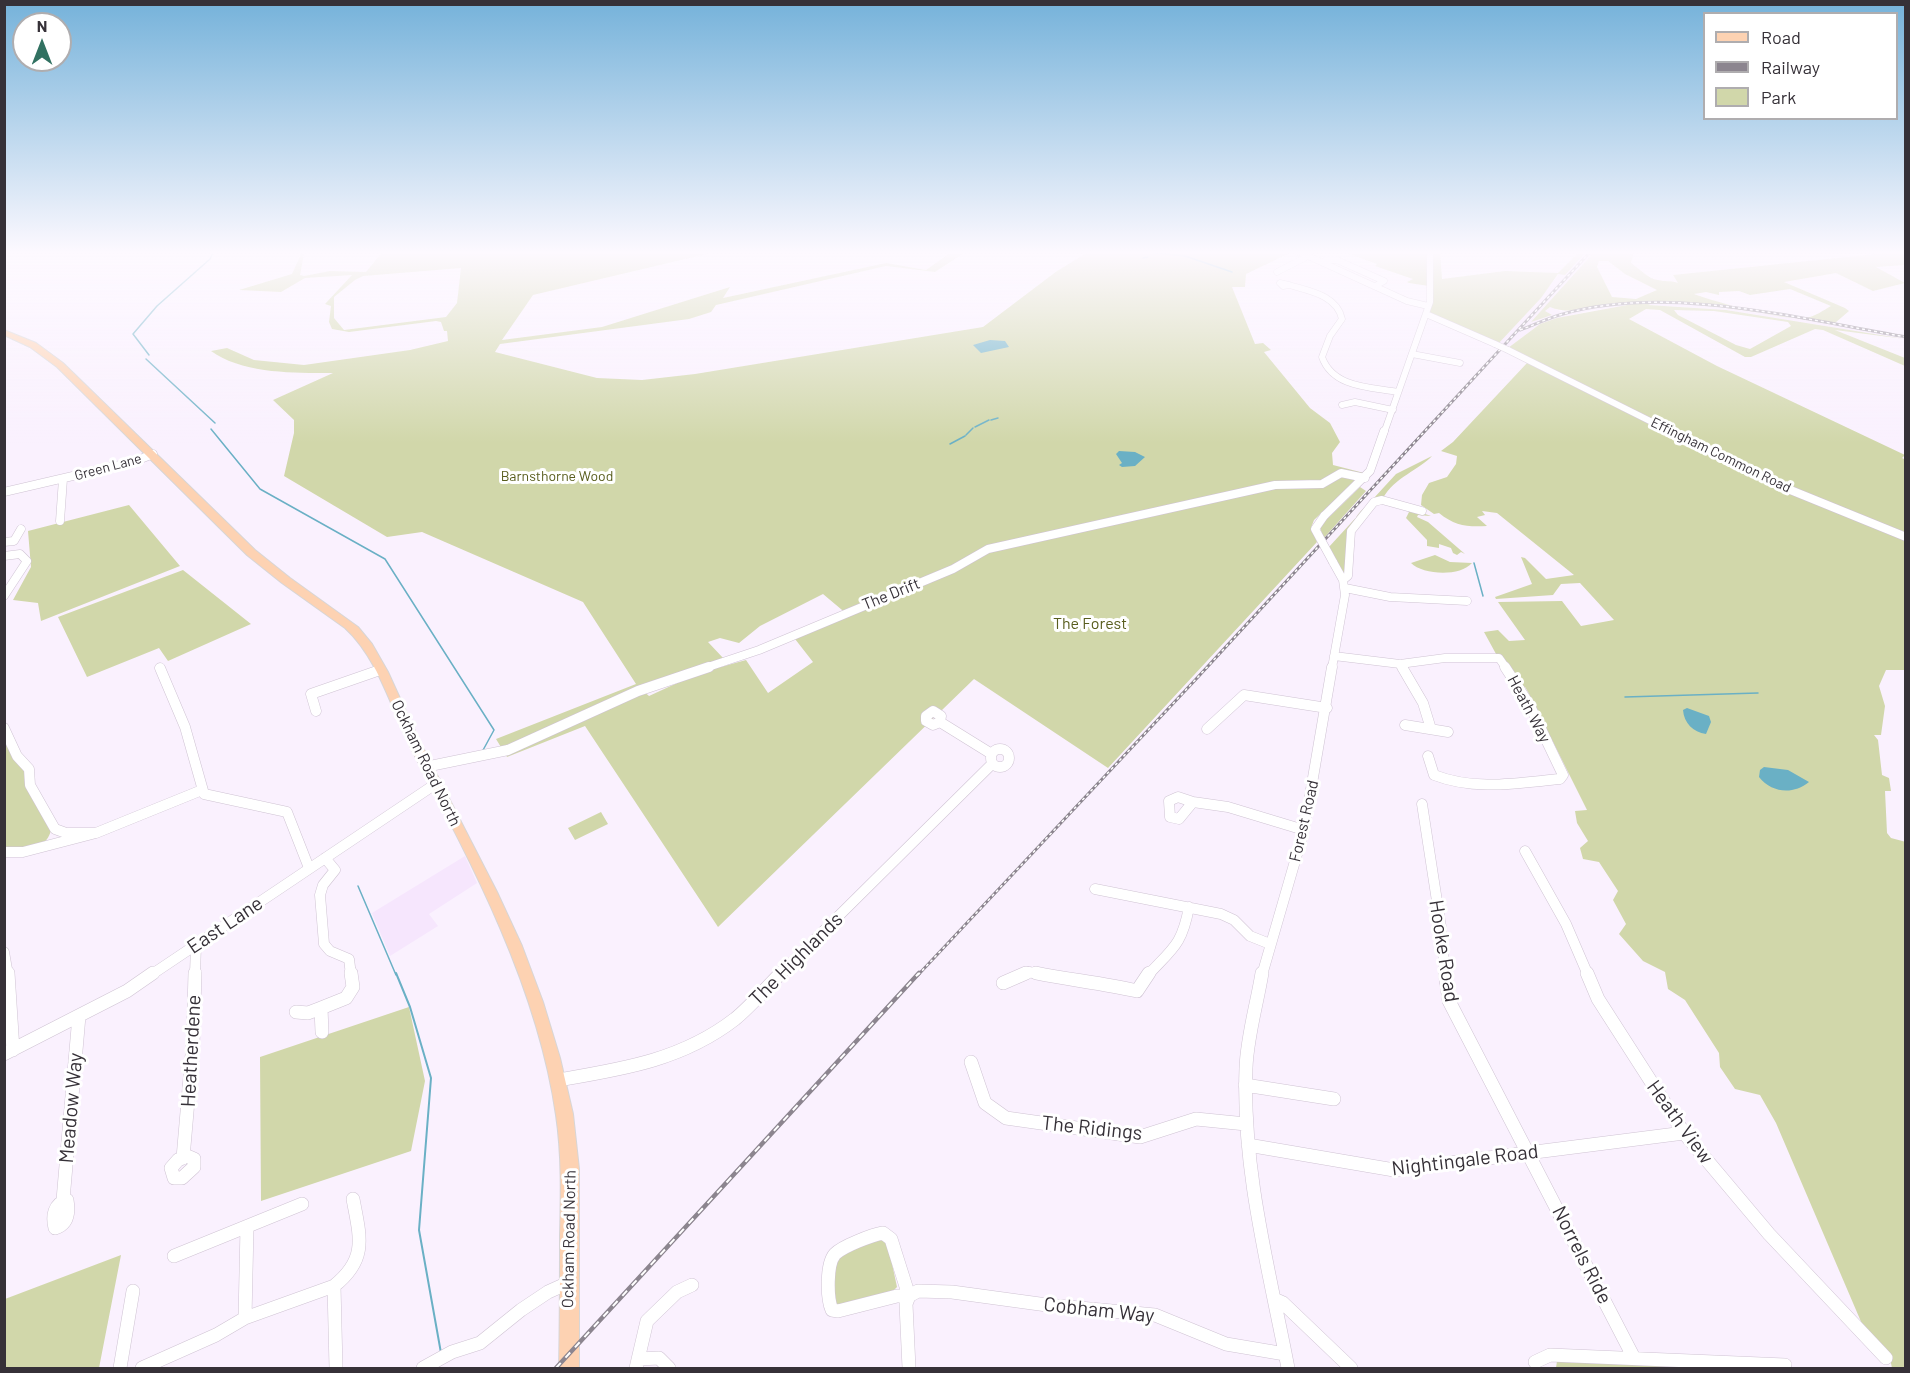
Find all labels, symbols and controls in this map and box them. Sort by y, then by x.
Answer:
north arrow [12,12,72,72]
legend [1703,12,1898,120]
text: N [37,16,47,35]
text: Road [1761,26,1801,48]
text: Railway [1761,56,1820,78]
text: Park [1761,86,1796,108]
street label: Effingham Common Road [1648,414,1794,496]
street label: Green Lane [73,450,143,484]
park label: Barnsthorne Wood [501,468,613,484]
street label: The Drift [859,574,923,614]
park label: The Forest [1053,614,1127,634]
street label: Heath Way [1503,672,1555,746]
street label: Ockham Road North [387,697,465,829]
street label: Forest Road [1285,778,1323,864]
street label: East Lane [183,891,267,959]
street label: Hooke Road [1424,898,1464,1004]
street label: The Highlands [744,907,848,1011]
street label: Heatherdene [176,994,206,1108]
street label: Meadow Way [54,1052,88,1164]
street label: Heath View [1642,1075,1718,1169]
street label: The Ridings [1041,1111,1143,1145]
street label: Nightingale Road [1390,1139,1540,1181]
street label: Ockham Road North [558,1170,580,1308]
street label: Norrels Ride [1547,1202,1617,1308]
street label: Cobham Way [1042,1292,1156,1328]

